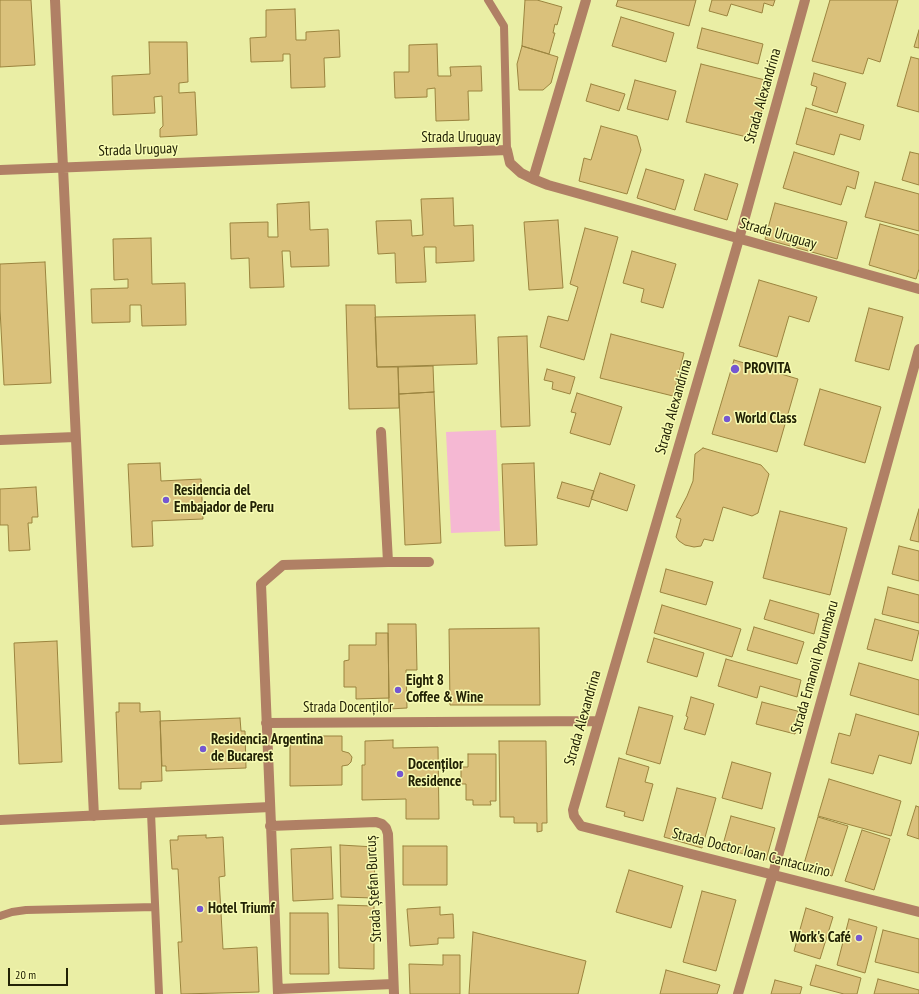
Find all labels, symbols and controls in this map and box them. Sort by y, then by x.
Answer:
street label: Strada Alexandrina [741,46,785,146]
street label: Strada Uruguay [421,129,501,147]
street label: Strada Uruguay [98,140,178,160]
street label: Strada Uruguay [737,214,819,254]
street label: Strada Alexandrina [652,357,696,457]
place label: PROVITA [744,360,791,378]
marker: PROVITA [729,363,741,375]
place label: World Class [735,410,797,428]
marker: World Class [722,414,732,424]
place label: Residencia del Embajador de Peru [174,482,274,517]
marker: Residencia del Embajador de Peru [161,495,171,505]
street label: Strada Emanoil Porumbaru [787,598,843,736]
street label: Strada Alexandrina [561,668,605,768]
place label: Eight 8 Coffee & Wine [406,672,483,707]
marker: Eight 8 Coffee & Wine [393,685,403,695]
street label: Strada Docenților [303,699,393,717]
place label: Residencia Argentina de Bucarest [211,731,323,766]
marker: Residencia Argentina de Bucarest [198,744,208,754]
place label: Docenților Residence [408,756,463,791]
marker: Docenților Residence [395,769,405,779]
street label: Strada Doctor Ioan Cantacuzino [670,825,832,881]
street label: Strada Ștefan Burcuș [362,835,386,943]
place label: Hotel Triumf [208,900,274,918]
marker: Hotel Triumf [195,904,205,914]
place label: Work's Café [790,929,851,947]
marker: Work's Café [854,933,864,943]
scale bar [10,960,70,986]
text: 20 m [15,967,36,982]

